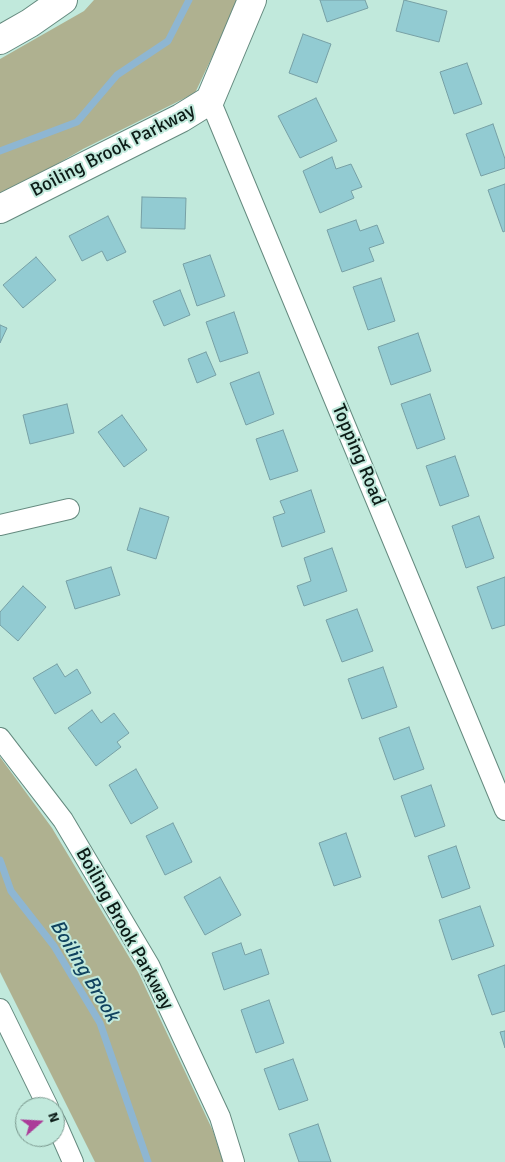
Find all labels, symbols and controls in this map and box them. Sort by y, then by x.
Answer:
street label: Boiling Brook Parkway [27,100,199,202]
street label: Topping Road [326,401,390,509]
street label: Boiling Brook Parkway [70,844,178,1014]
water label: Boiling Brook [44,916,124,1026]
north arrow [15,1097,65,1147]
text: N [44,1110,63,1125]

